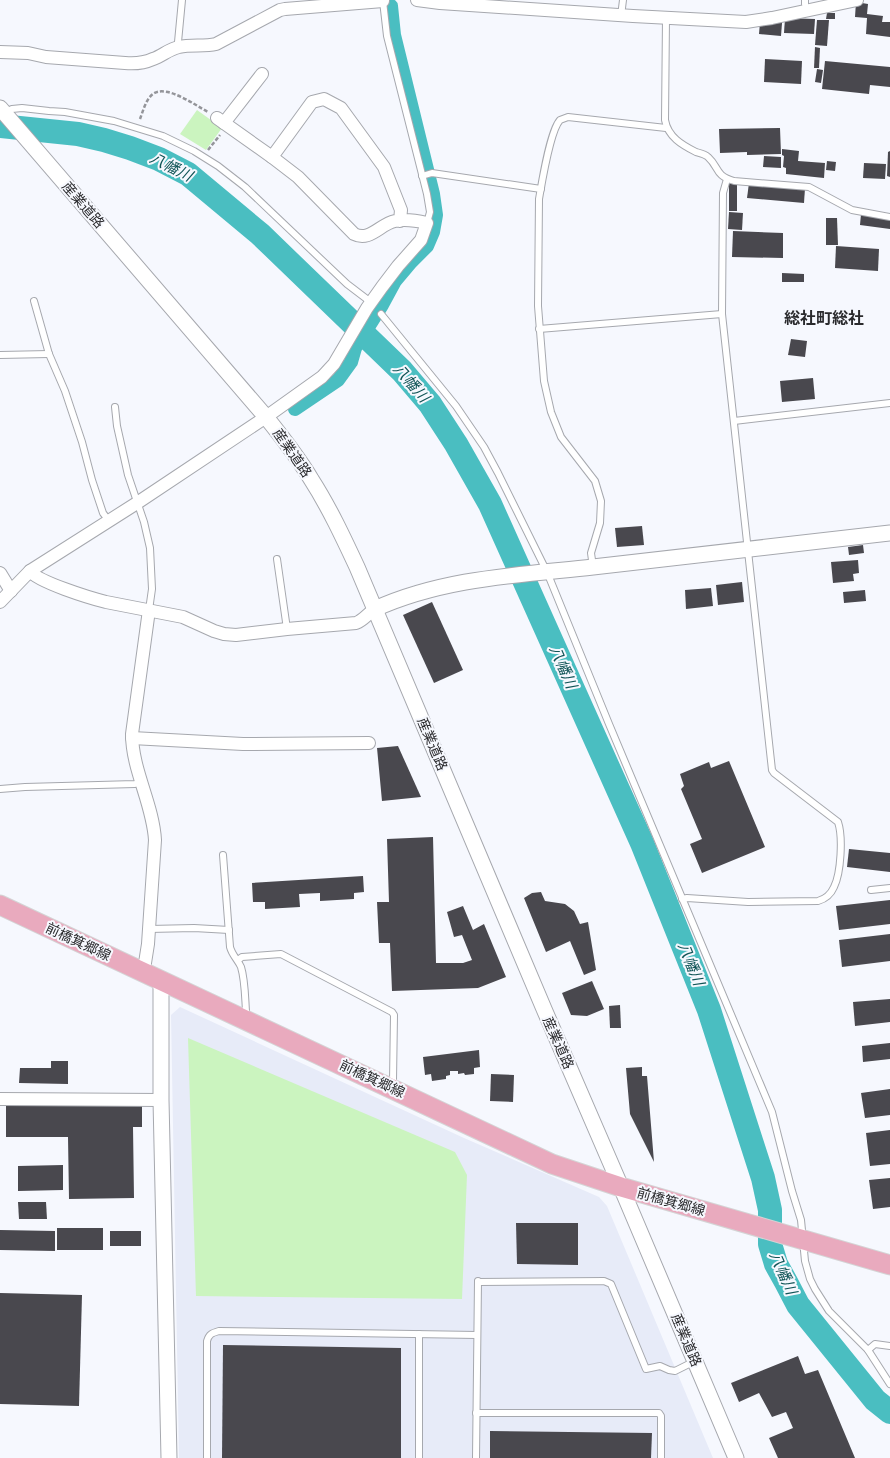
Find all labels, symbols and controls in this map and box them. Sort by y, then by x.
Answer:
water label: 八幡川 [146,148,197,187]
street label: 産業道路 [57,178,109,232]
district label: 総社町総社 [784,308,864,330]
water label: 八幡川 [389,359,435,408]
street label: 産業道路 [268,425,316,481]
water label: 八幡川 [545,642,582,693]
street label: 産業道路 [412,715,452,773]
street label: 前橋箕郷線 [42,919,114,965]
water label: 八幡川 [673,939,709,990]
street label: 産業道路 [538,1014,578,1072]
street label: 前橋箕郷線 [336,1056,408,1102]
street label: 前橋箕郷線 [635,1183,707,1221]
water label: 八幡川 [765,1248,802,1299]
street label: 産業道路 [666,1311,706,1369]

